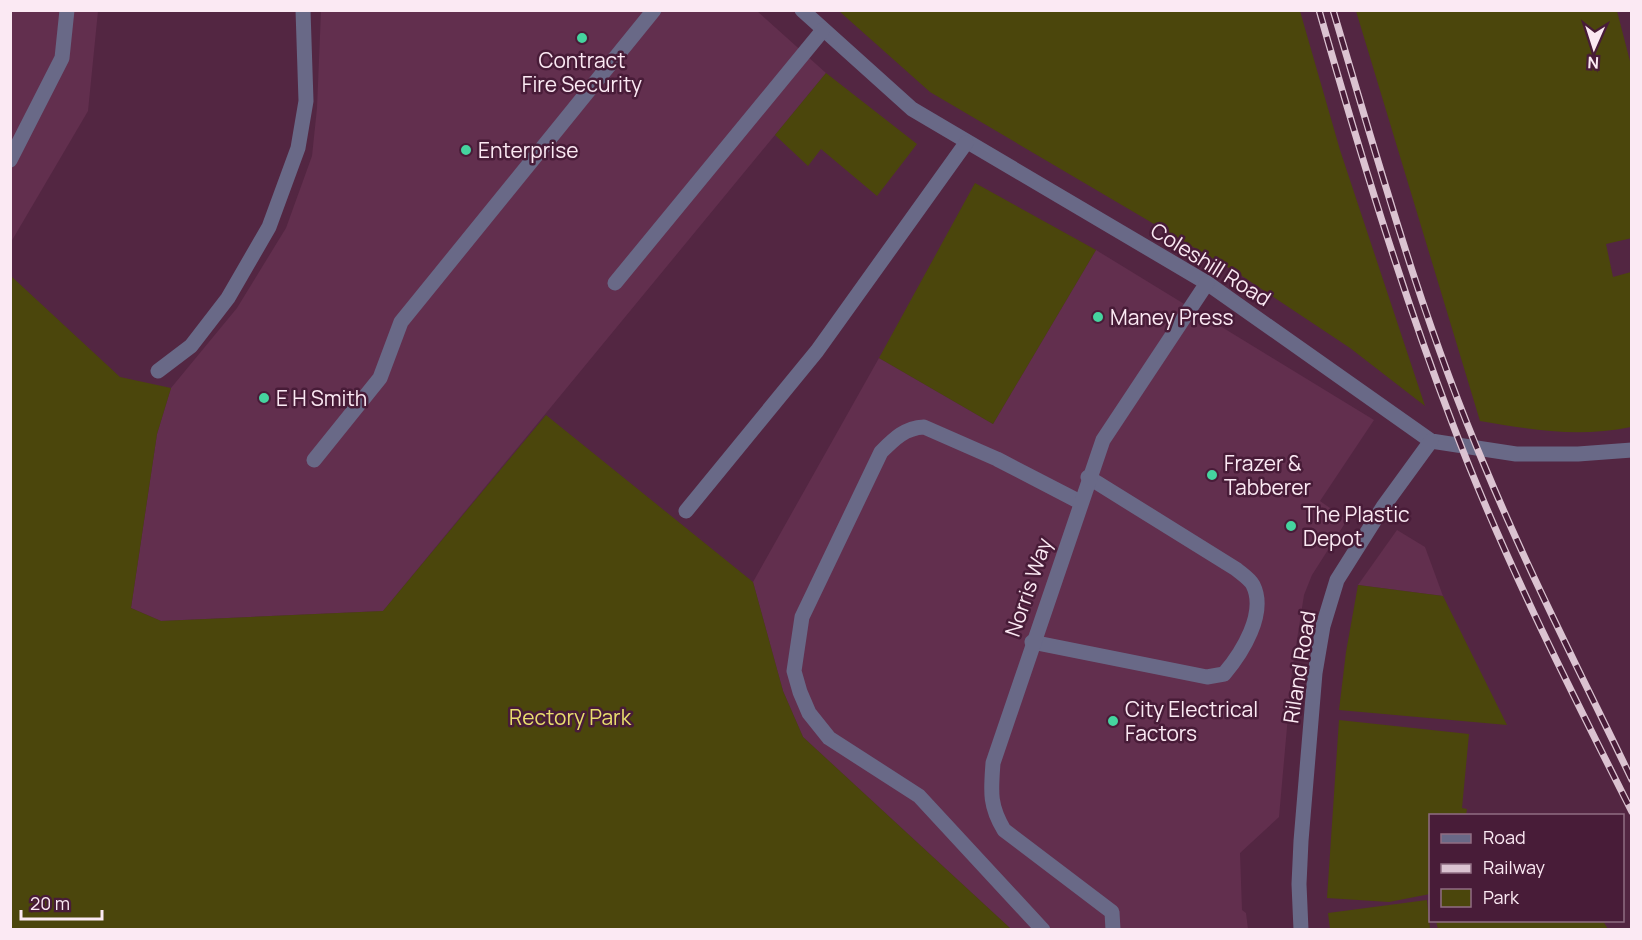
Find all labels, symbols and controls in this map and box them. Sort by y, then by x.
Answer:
north arrow [1564,18,1624,78]
marker: Contract Fire Security [575,31,589,45]
place label: Contract Fire Security [522,46,642,98]
text: N [1587,52,1600,74]
place label: Enterprise [478,136,579,164]
marker: Enterprise [459,143,473,157]
street label: Coleshill Road [1146,216,1276,312]
place label: Maney Press [1110,303,1233,331]
marker: Maney Press [1091,310,1105,324]
place label: E H Smith [276,384,367,412]
marker: E H Smith [257,391,271,405]
place label: Frazer & Tabberer [1224,449,1311,501]
marker: Frazer & Tabberer [1205,468,1219,482]
place label: The Plastic Depot [1303,500,1410,552]
marker: The Plastic Depot [1284,519,1298,533]
street label: Norris Way [998,534,1058,640]
street label: Riland Road [1276,609,1322,725]
place label: City Electrical Factors [1125,695,1258,747]
park label: Rectory Park [509,703,632,731]
marker: City Electrical Factors [1106,714,1120,728]
legend [1429,814,1624,922]
text: Road [1483,825,1526,849]
text: Railway [1483,855,1545,879]
scale bar [21,883,102,921]
text: Park [1483,885,1520,909]
text: 20 m [30,891,70,915]

